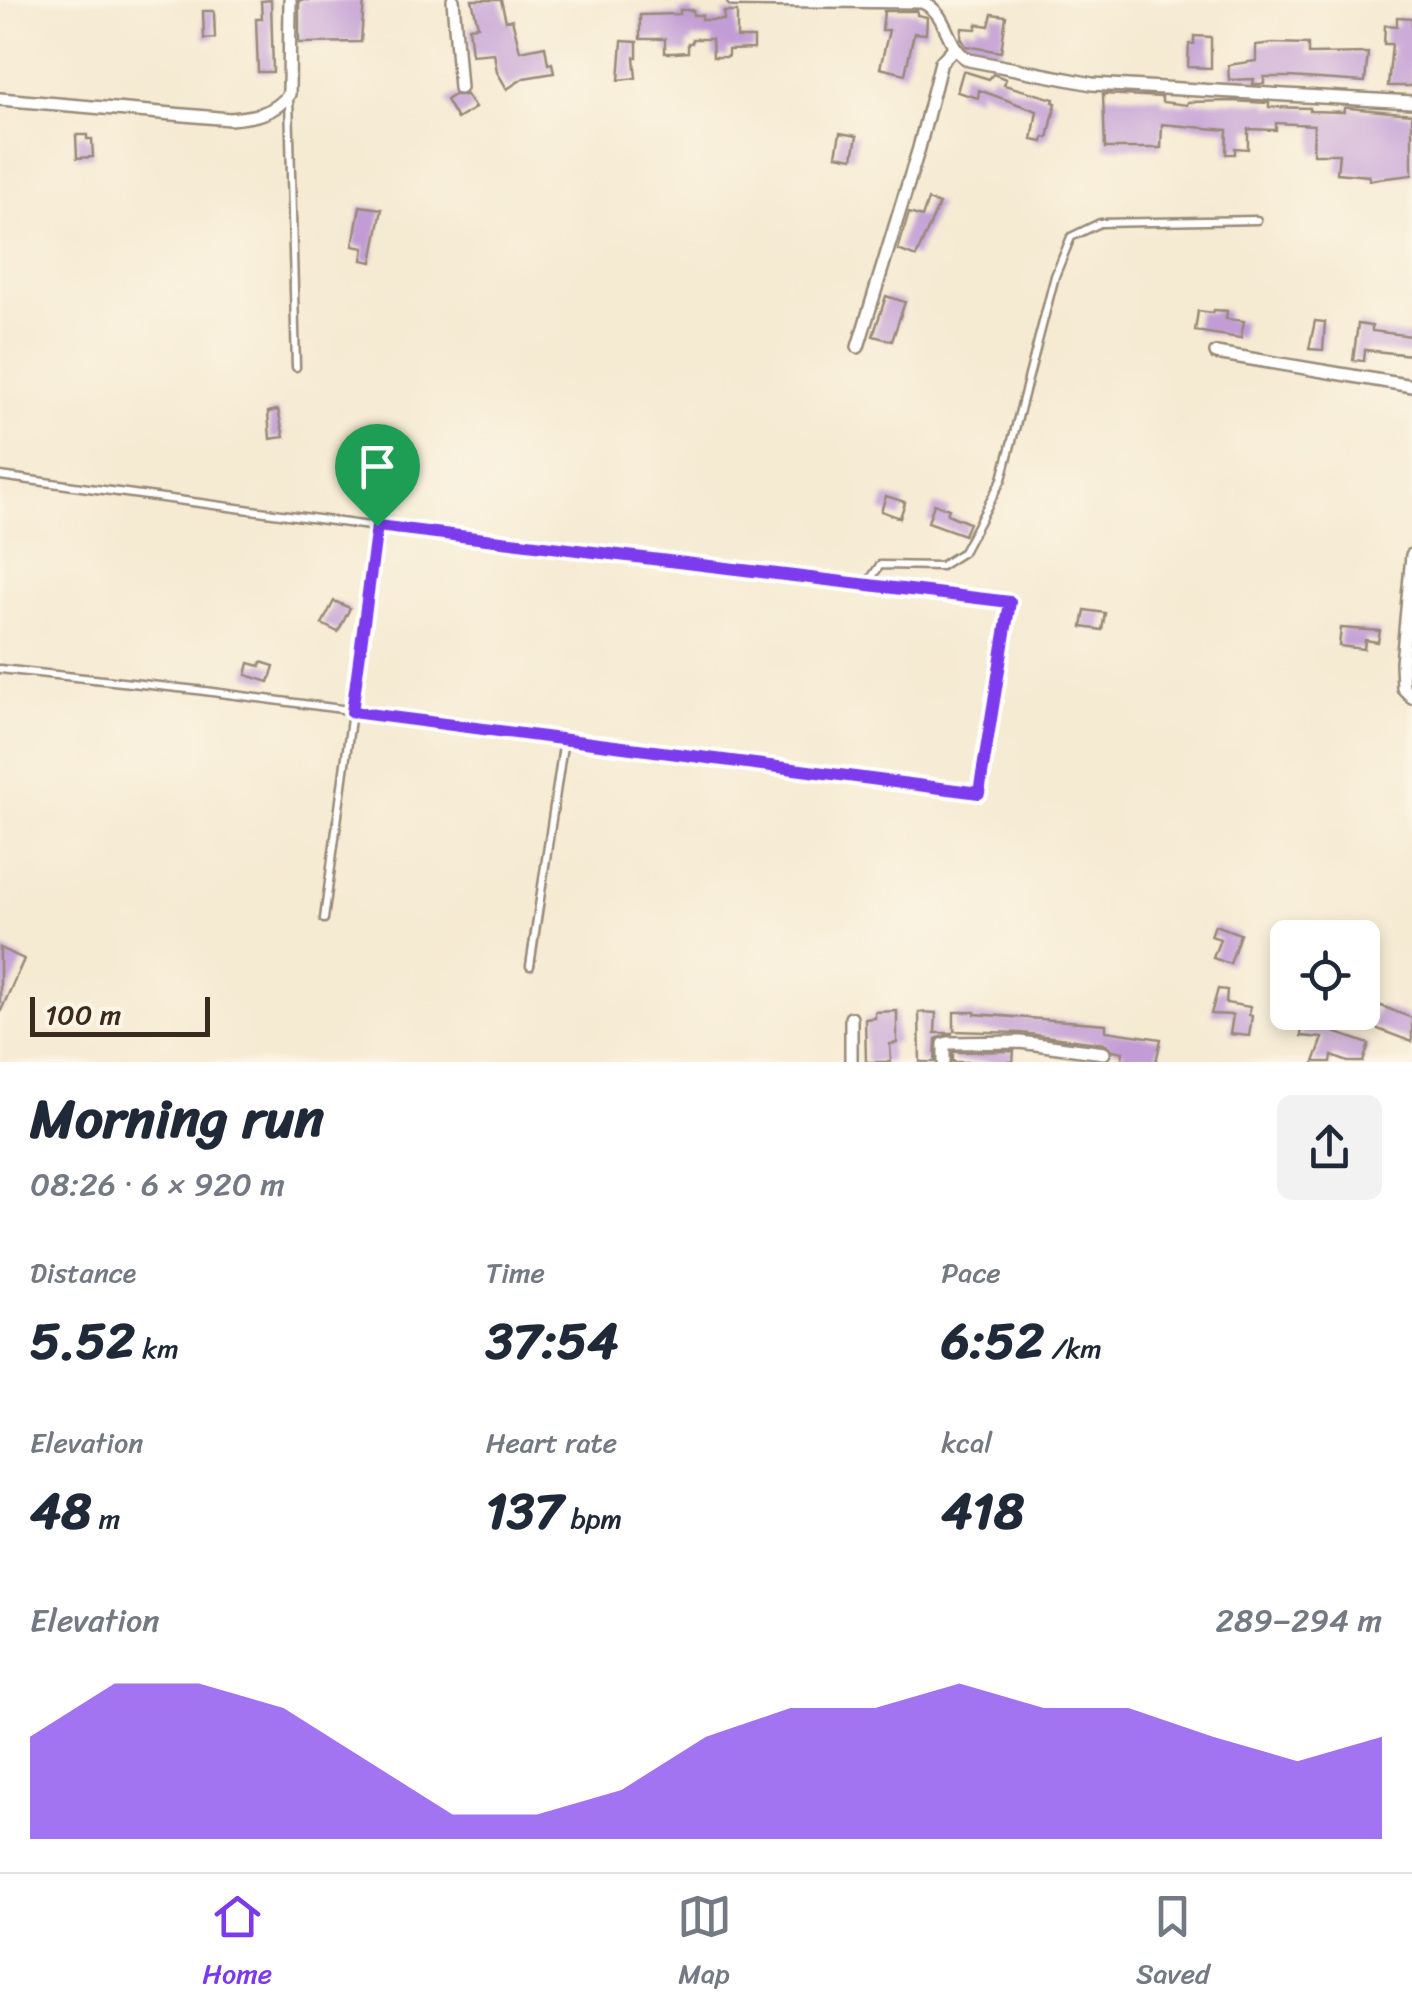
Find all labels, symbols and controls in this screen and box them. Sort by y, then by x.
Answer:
pin [335,424,420,527]
icon: arrive [350,439,405,494]
map controls [1270,920,1380,1030]
button: locate [1270,920,1380,1030]
text: 100 m [45,990,121,1039]
scale bar [30,992,210,1036]
text: Morning run [30,1070,324,1167]
button: share [1277,1095,1382,1200]
text: 08:26 · 6 × 920 m [30,1156,285,1213]
text: Distance [30,1248,136,1297]
text: Time [486,1248,545,1297]
text: Pace [941,1248,1001,1297]
text: 5.52 [30,1297,135,1386]
text: 37:54 [486,1297,619,1386]
text: 6:52 [941,1297,1044,1386]
text: km [135,1324,179,1373]
text: /km [1044,1324,1102,1373]
text: Elevation [30,1418,143,1467]
text: Heart rate [486,1418,617,1467]
text: kcal [941,1418,992,1467]
text: 48 [30,1467,91,1556]
text: 137 [486,1467,563,1556]
text: 418 [941,1467,1024,1556]
text: m [91,1494,120,1543]
text: bpm [563,1494,622,1543]
text: Elevation [30,1592,160,1649]
text: 289–294 m [1215,1592,1382,1649]
tab: Home [202,1889,272,1998]
tab: Map [677,1889,732,1998]
tab: Saved [1136,1889,1210,1998]

